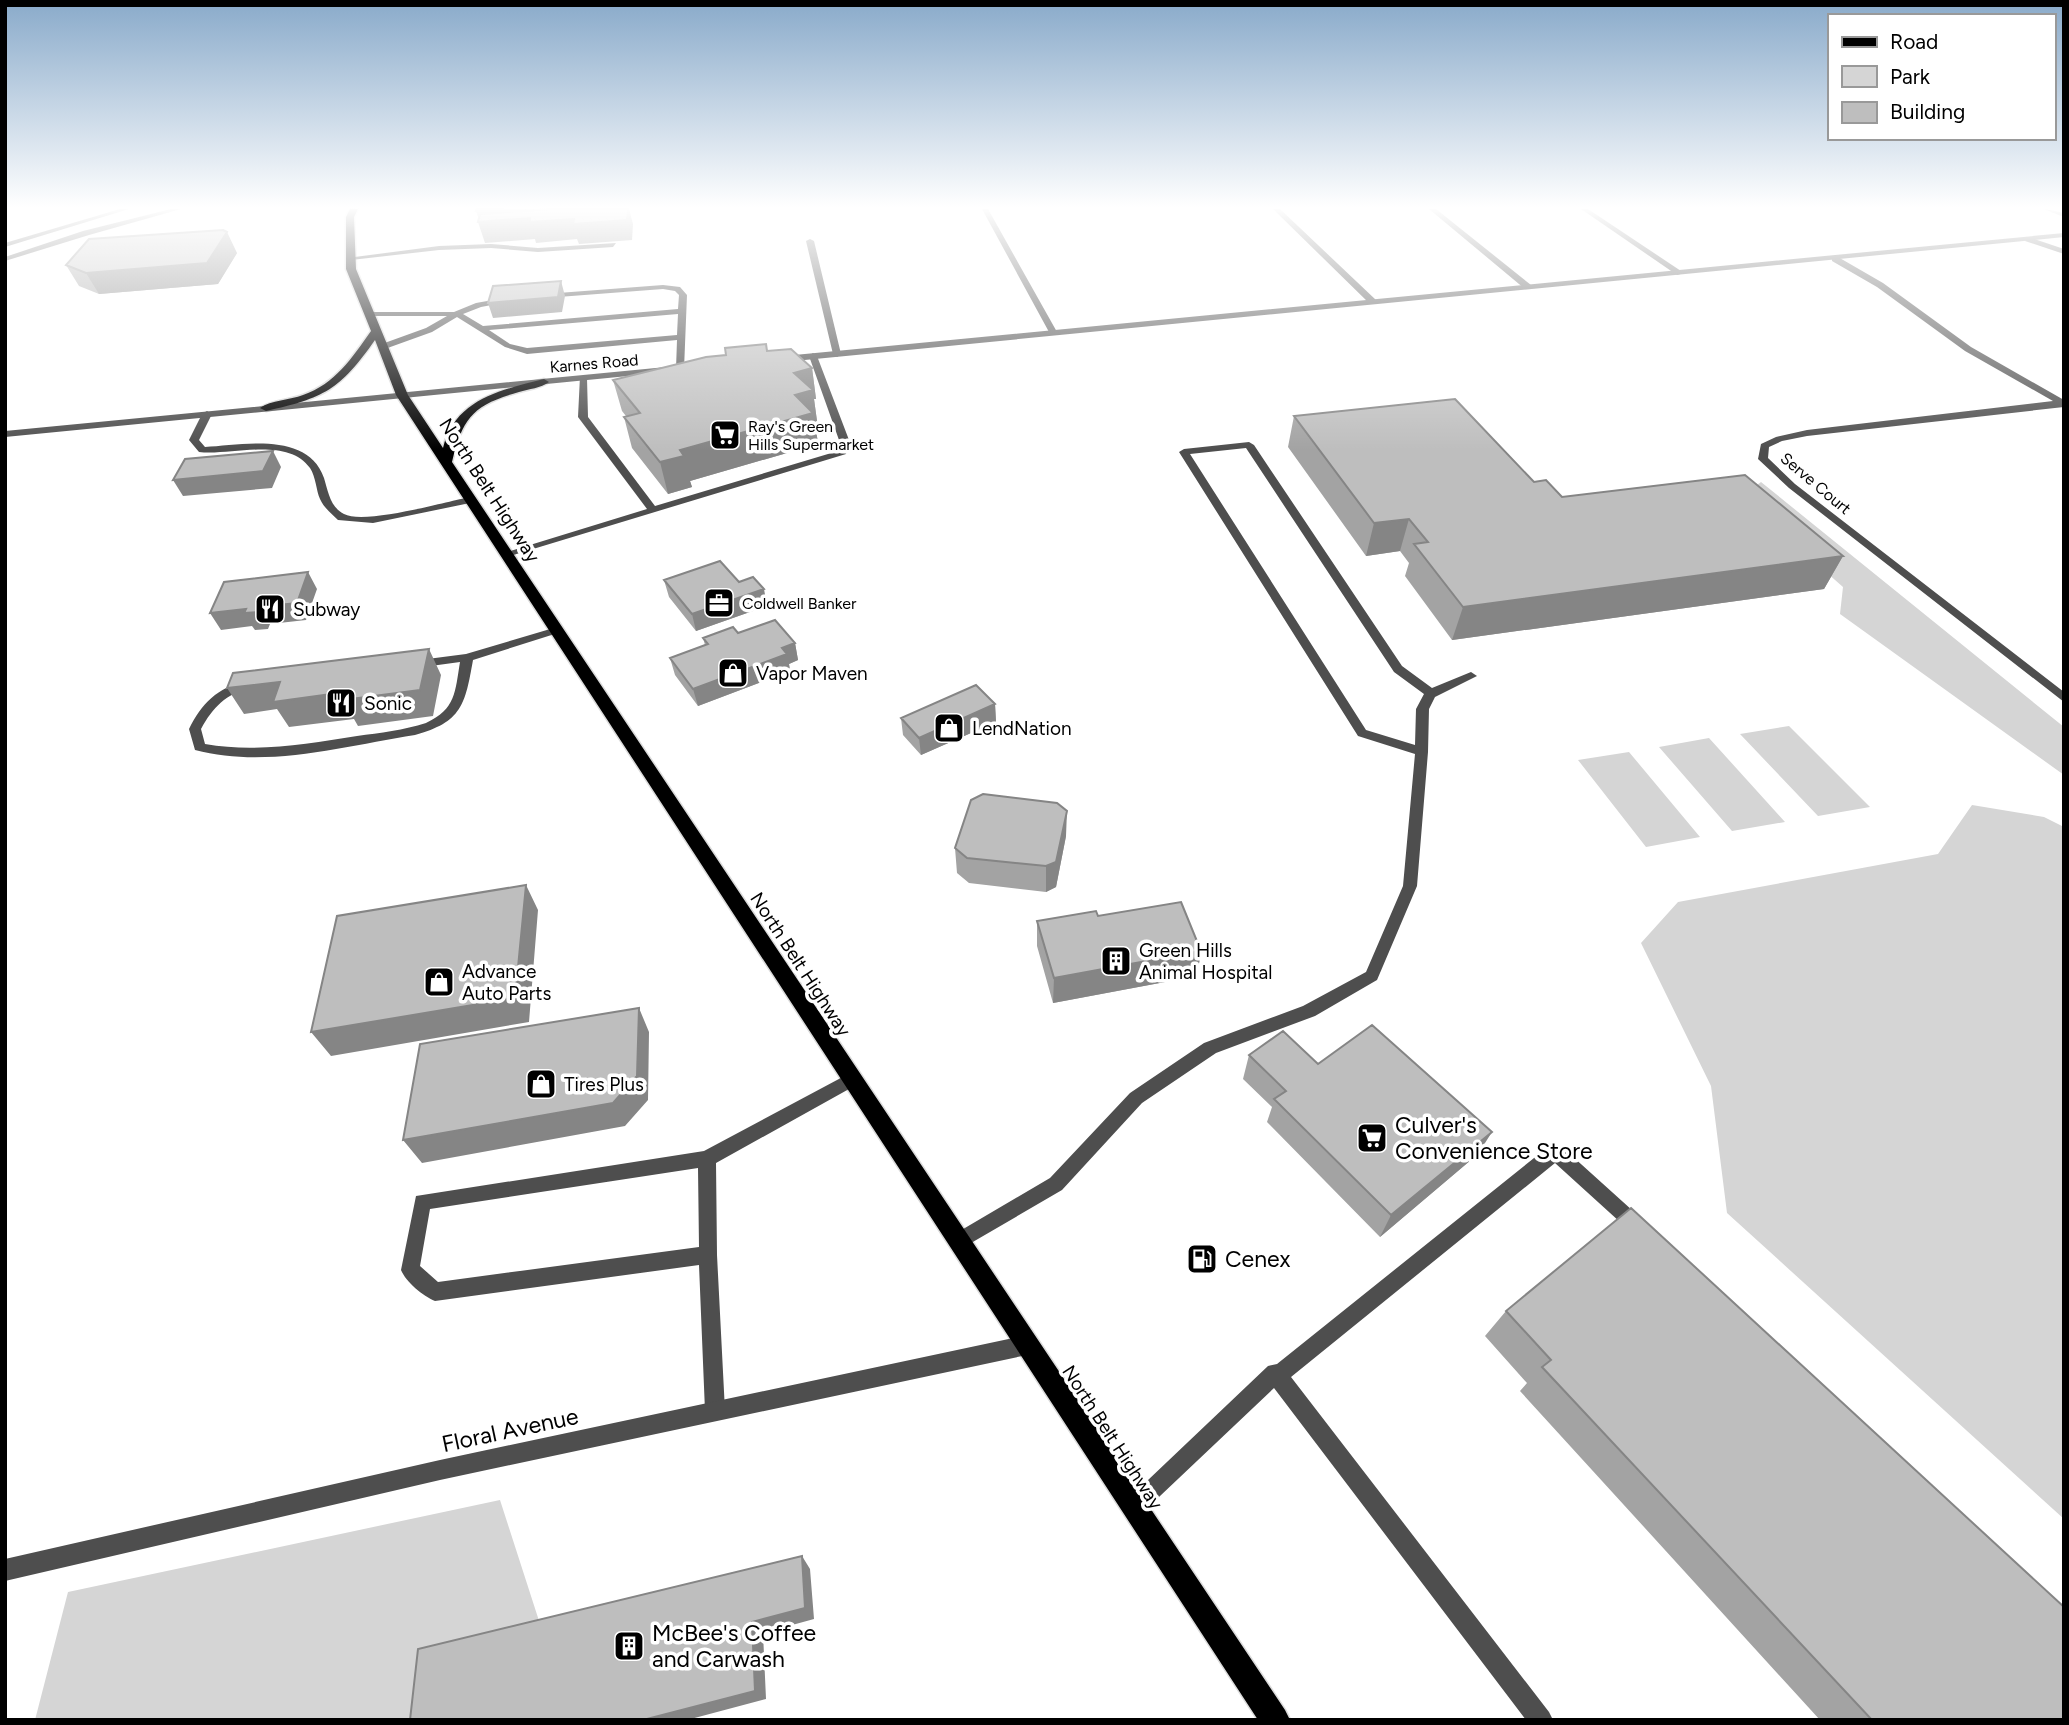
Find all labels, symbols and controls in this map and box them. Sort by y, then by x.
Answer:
legend [1828,14,2055,140]
text: Road [1890,29,1938,54]
text: Park [1890,64,1931,89]
text: Building [1890,99,1965,124]
street label: Karnes Road [549,350,639,377]
street label: North Belt Highway [434,414,545,567]
place label: Ray's Green Hills Supermarket [748,417,874,454]
supermarket icon: Ray's Green Hills Supermarket [708,418,742,452]
street label: Serve Court [1777,448,1855,518]
office icon: Coldwell Banker [702,586,736,620]
restaurant icon: Subway [253,592,287,626]
place label: Coldwell Banker [742,594,857,613]
place label: Subway [293,598,360,621]
shop icon: Vapor Maven [716,656,750,690]
place label: Vapor Maven [756,662,868,685]
restaurant icon: Sonic [324,686,358,720]
place label: Sonic [364,692,412,715]
shop icon: LendNation [932,711,966,745]
place label: LendNation [972,717,1072,740]
street label: North Belt Highway [745,888,856,1041]
place label: Green Hills Animal Hospital [1139,939,1272,984]
building icon: Green Hills Animal Hospital [1099,944,1133,978]
place label: Advance Auto Parts [462,960,551,1005]
shop icon: Advance Auto Parts [422,965,456,999]
shop icon: Tires Plus [524,1067,558,1101]
place label: Tires Plus [564,1073,644,1096]
place label: Culver's Convenience Store [1395,1111,1593,1165]
supermarket icon: Culver's Convenience Store [1355,1121,1389,1155]
fuel station icon: Cenex [1185,1242,1219,1276]
place label: Cenex [1225,1245,1290,1273]
street label: North Belt Highway [1057,1361,1168,1514]
street label: Floral Avenue [439,1402,581,1458]
place label: McBee's Coffee and Carwash [652,1619,816,1673]
building icon: McBee's Coffee and Carwash [612,1629,646,1663]

